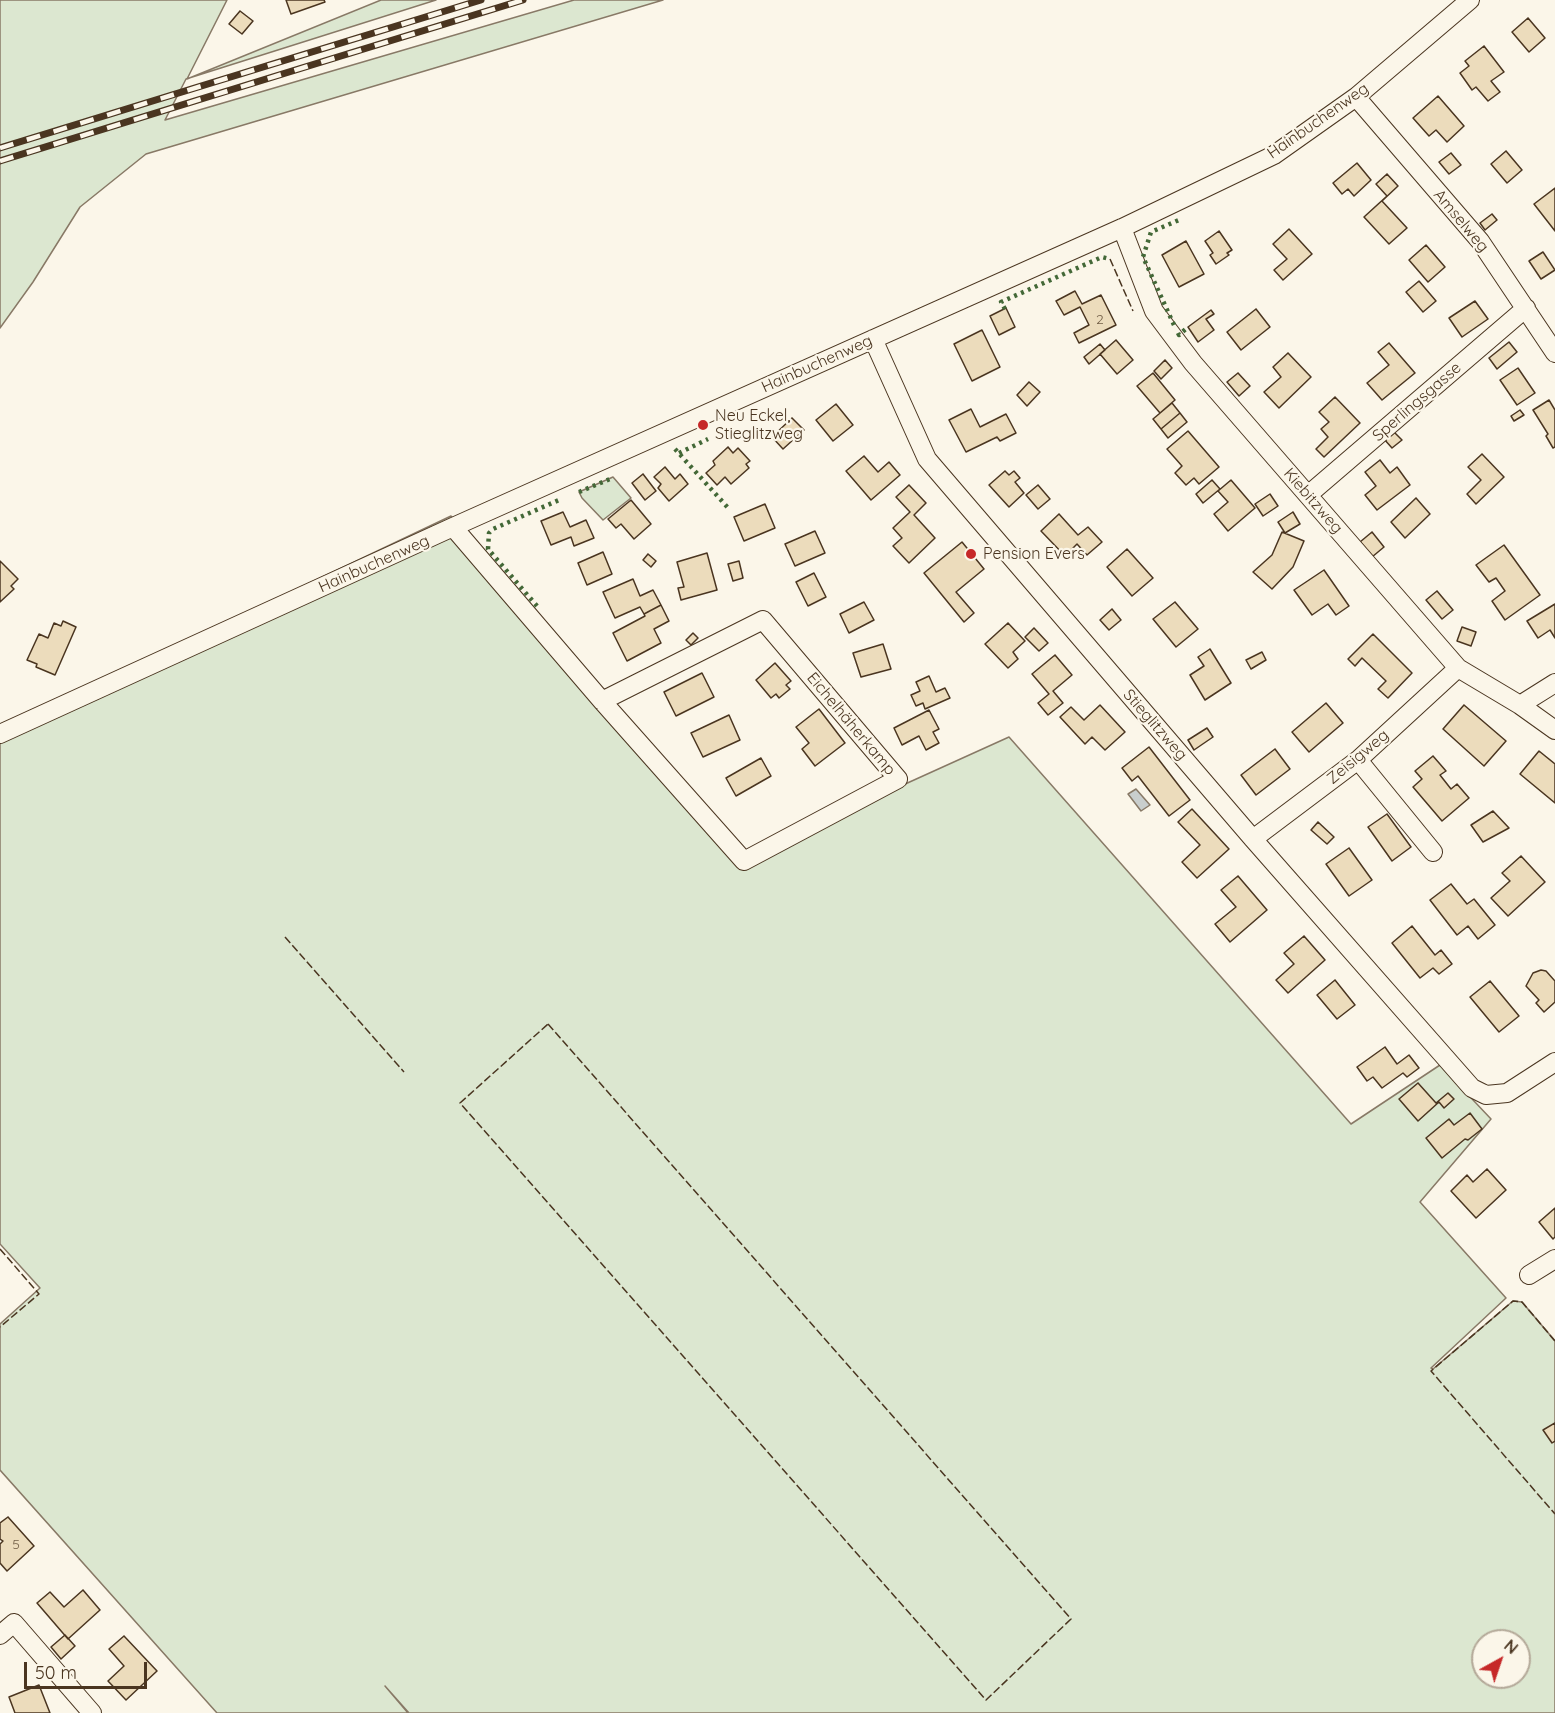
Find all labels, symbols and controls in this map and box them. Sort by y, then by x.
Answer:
street label: Hainbuchenweg [1264,79,1372,163]
street label: Amselweg [1429,186,1493,256]
house number: 2 [1096,312,1104,328]
street label: Hainbuchenweg [759,331,875,397]
street label: Sperlingsgasse [1369,358,1465,446]
place label: Neu Eckel, Stieglitzweg [715,406,803,444]
marker: Neu Eckel, Stieglitzweg [696,418,710,432]
street label: Kiebitzweg [1279,464,1347,538]
street label: Hainbuchenweg [316,531,432,597]
place label: Pension Evers [983,544,1085,564]
marker: Pension Evers [964,547,978,561]
street label: Eichelhäherkamp [802,669,900,779]
street label: Stieglitzweg [1119,686,1191,764]
street label: Zeisigweg [1323,726,1393,788]
house number: 5 [12,1537,20,1553]
north arrow [1471,1629,1531,1689]
text: N [1500,1635,1522,1658]
scale bar [27,1650,150,1688]
text: 50 m [35,1661,77,1684]

